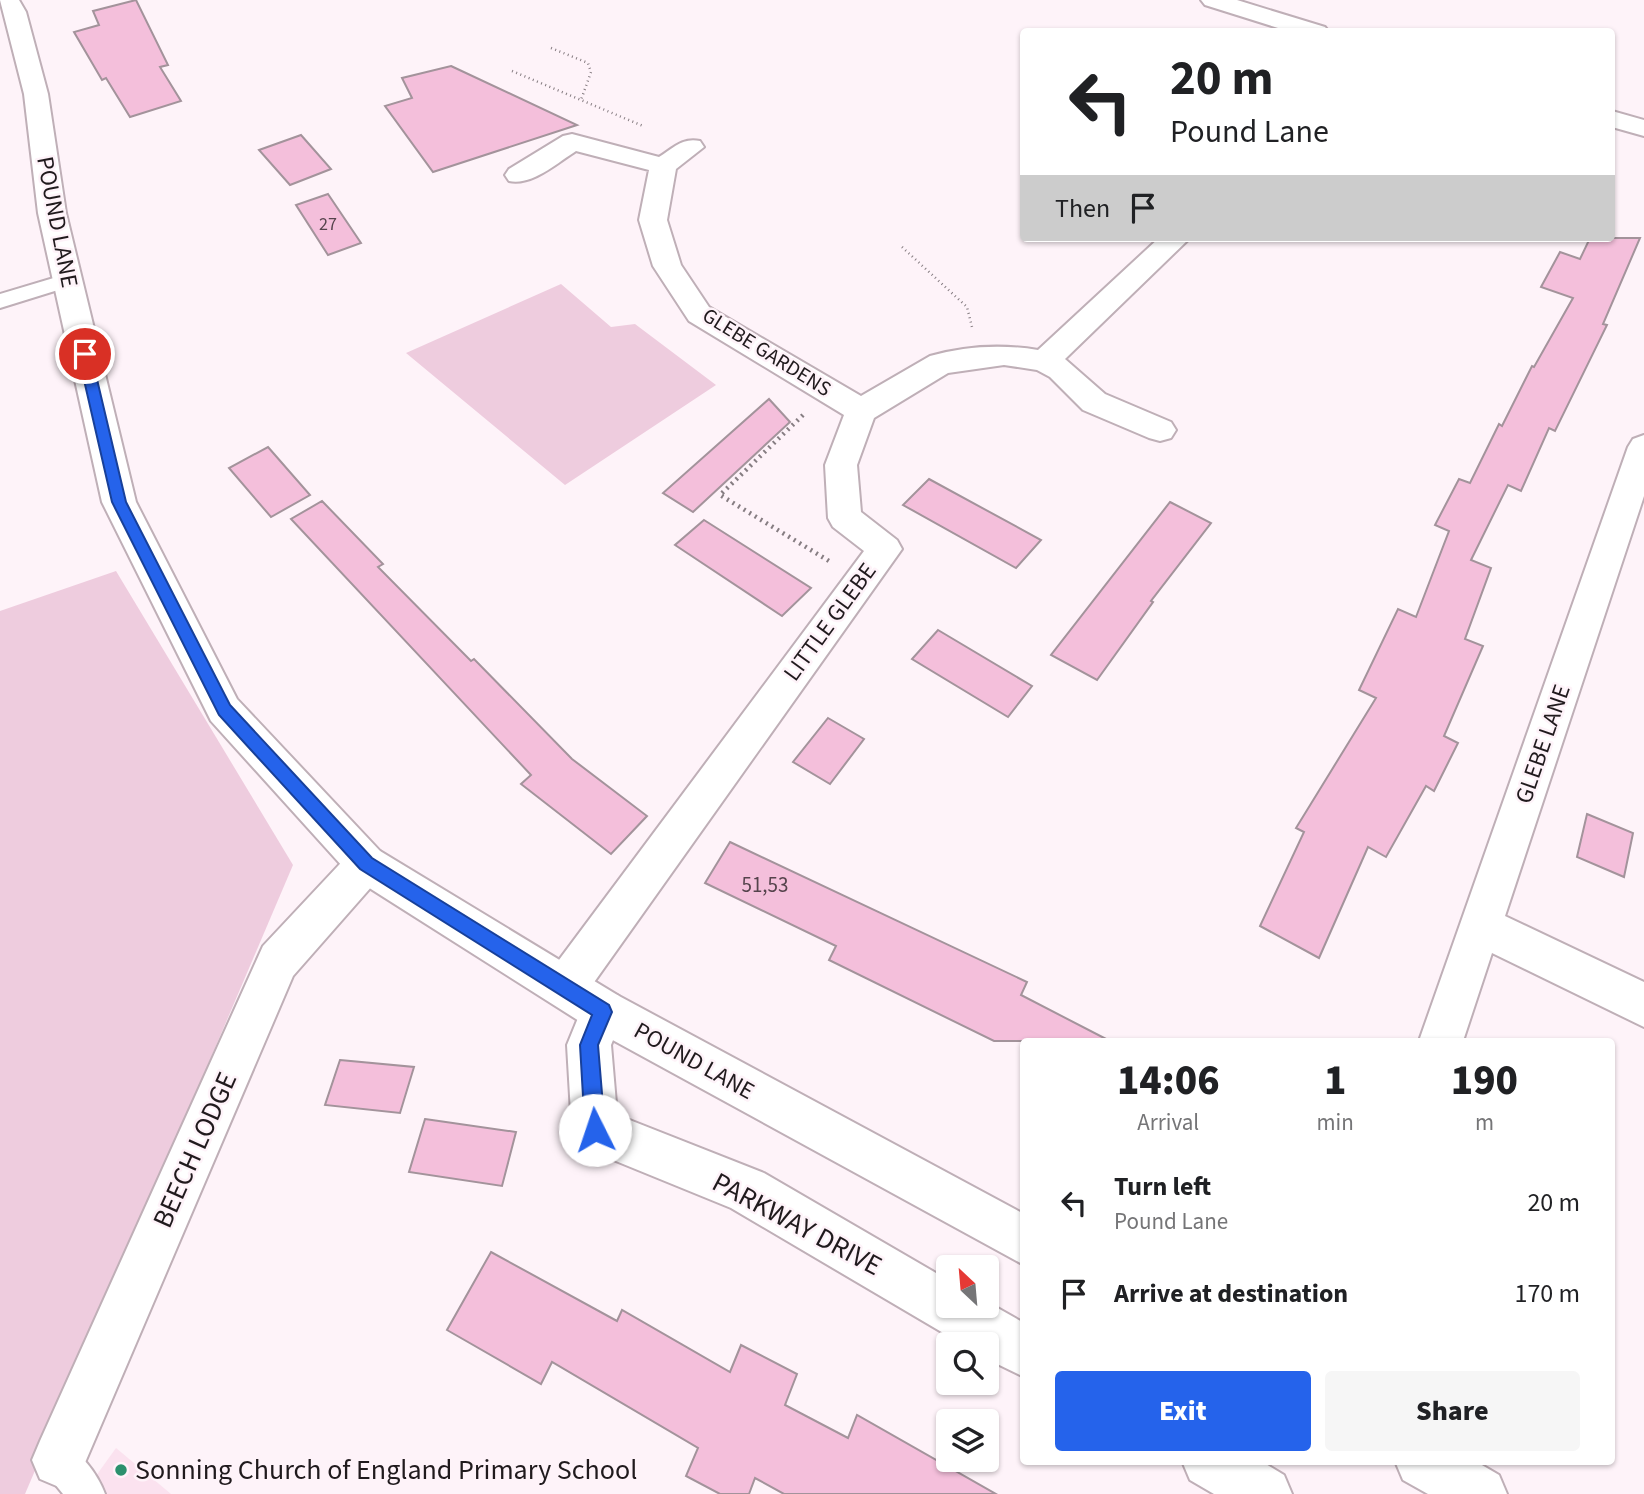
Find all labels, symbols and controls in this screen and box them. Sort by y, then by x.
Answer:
text: 20 m [1170,44,1274,114]
icon: left [1055,56,1146,147]
text: Pound Lane [1170,109,1329,155]
street label: POUND LANE [27,153,87,291]
icon: arrive [1124,189,1162,227]
text: Then [1055,190,1110,227]
house number: 27 [319,212,337,237]
street label: GLEBE GARDENS [697,300,837,404]
pin [55,324,115,384]
icon: arrive [66,335,104,373]
street label: LITTLE GLEBE [775,556,885,688]
street label: GLEBE LANE [1506,680,1580,808]
house number: 51,53 [742,870,788,900]
street label: POUND LANE [627,1013,761,1109]
text: 14:06 [1117,1051,1220,1111]
text: 1 [1324,1051,1346,1111]
text: 190 [1451,1051,1518,1111]
street label: BEECH LODGE [143,1066,247,1234]
position arrow [558,1093,632,1167]
text: Arrival [1137,1106,1199,1139]
text: min [1317,1106,1354,1139]
text: m [1475,1106,1494,1139]
street label: PARKWAY DRIVE [705,1162,889,1286]
text: Turn left [1114,1168,1211,1205]
icon: left [1055,1184,1093,1222]
text: 20 m [1527,1184,1580,1221]
text: Pound Lane [1114,1205,1228,1238]
north arrow [936,1255,999,1318]
map controls [936,1255,999,1472]
icon: arrive [1055,1275,1093,1313]
text: Arrive at destination [1114,1275,1348,1312]
text: 170 m [1514,1275,1580,1312]
button: search [936,1332,999,1395]
button: Exit [1055,1371,1311,1451]
button: Share [1325,1371,1580,1451]
button: layers [936,1409,999,1472]
place label: Sonning Church of England Primary School [135,1450,637,1490]
marker: Sonning Church of England Primary School [113,1462,129,1478]

